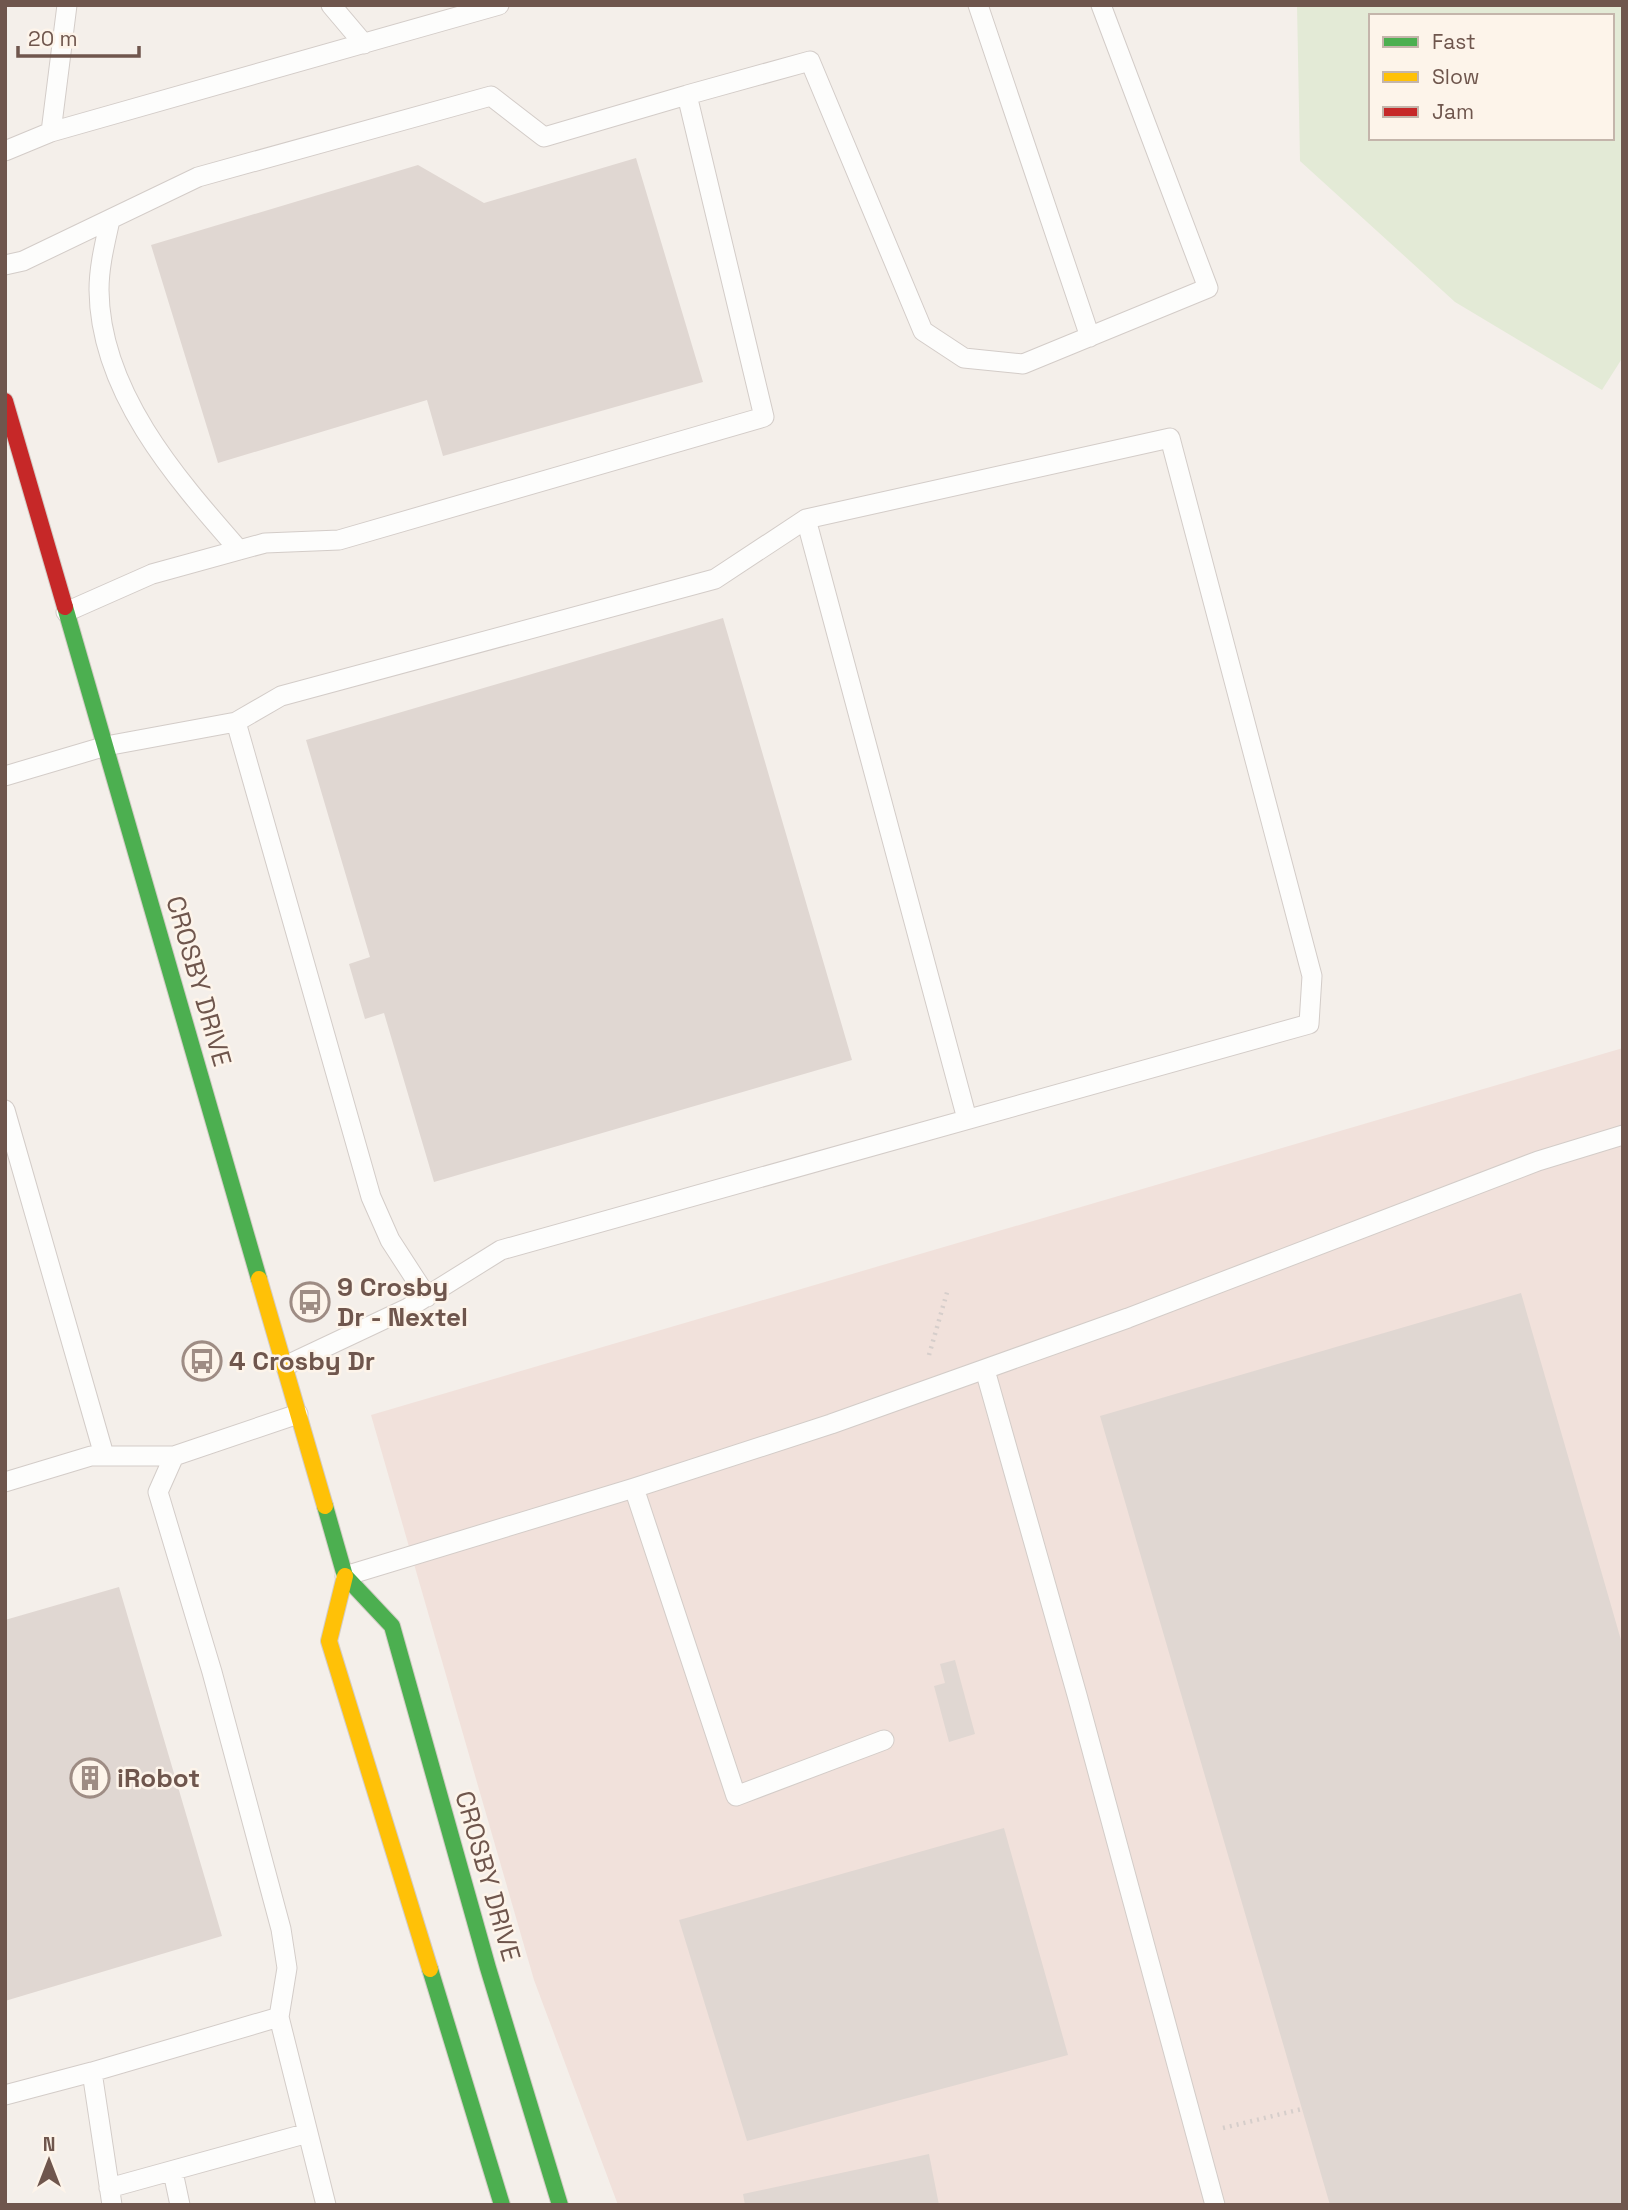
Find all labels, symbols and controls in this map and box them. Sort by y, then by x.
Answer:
scale bar [18,14,138,58]
legend [1369,14,1614,140]
text: 20 m [28,25,78,52]
text: Fast [1432,28,1476,55]
text: Slow [1432,63,1480,90]
text: Jam [1432,98,1474,125]
street label: CROSBY DRIVE [158,892,240,1070]
place label: 9 Crosby Dr - Nextel [337,1270,468,1334]
bus stop icon: 9 Crosby Dr - Nextel [289,1281,331,1323]
bus stop icon: 4 Crosby Dr [181,1340,223,1382]
place label: 4 Crosby Dr [229,1344,375,1378]
building icon: iRobot [69,1757,111,1799]
place label: iRobot [117,1761,200,1795]
street label: CROSBY DRIVE [447,1787,529,1965]
north arrow [14,2126,84,2196]
text: N [43,2132,55,2157]

